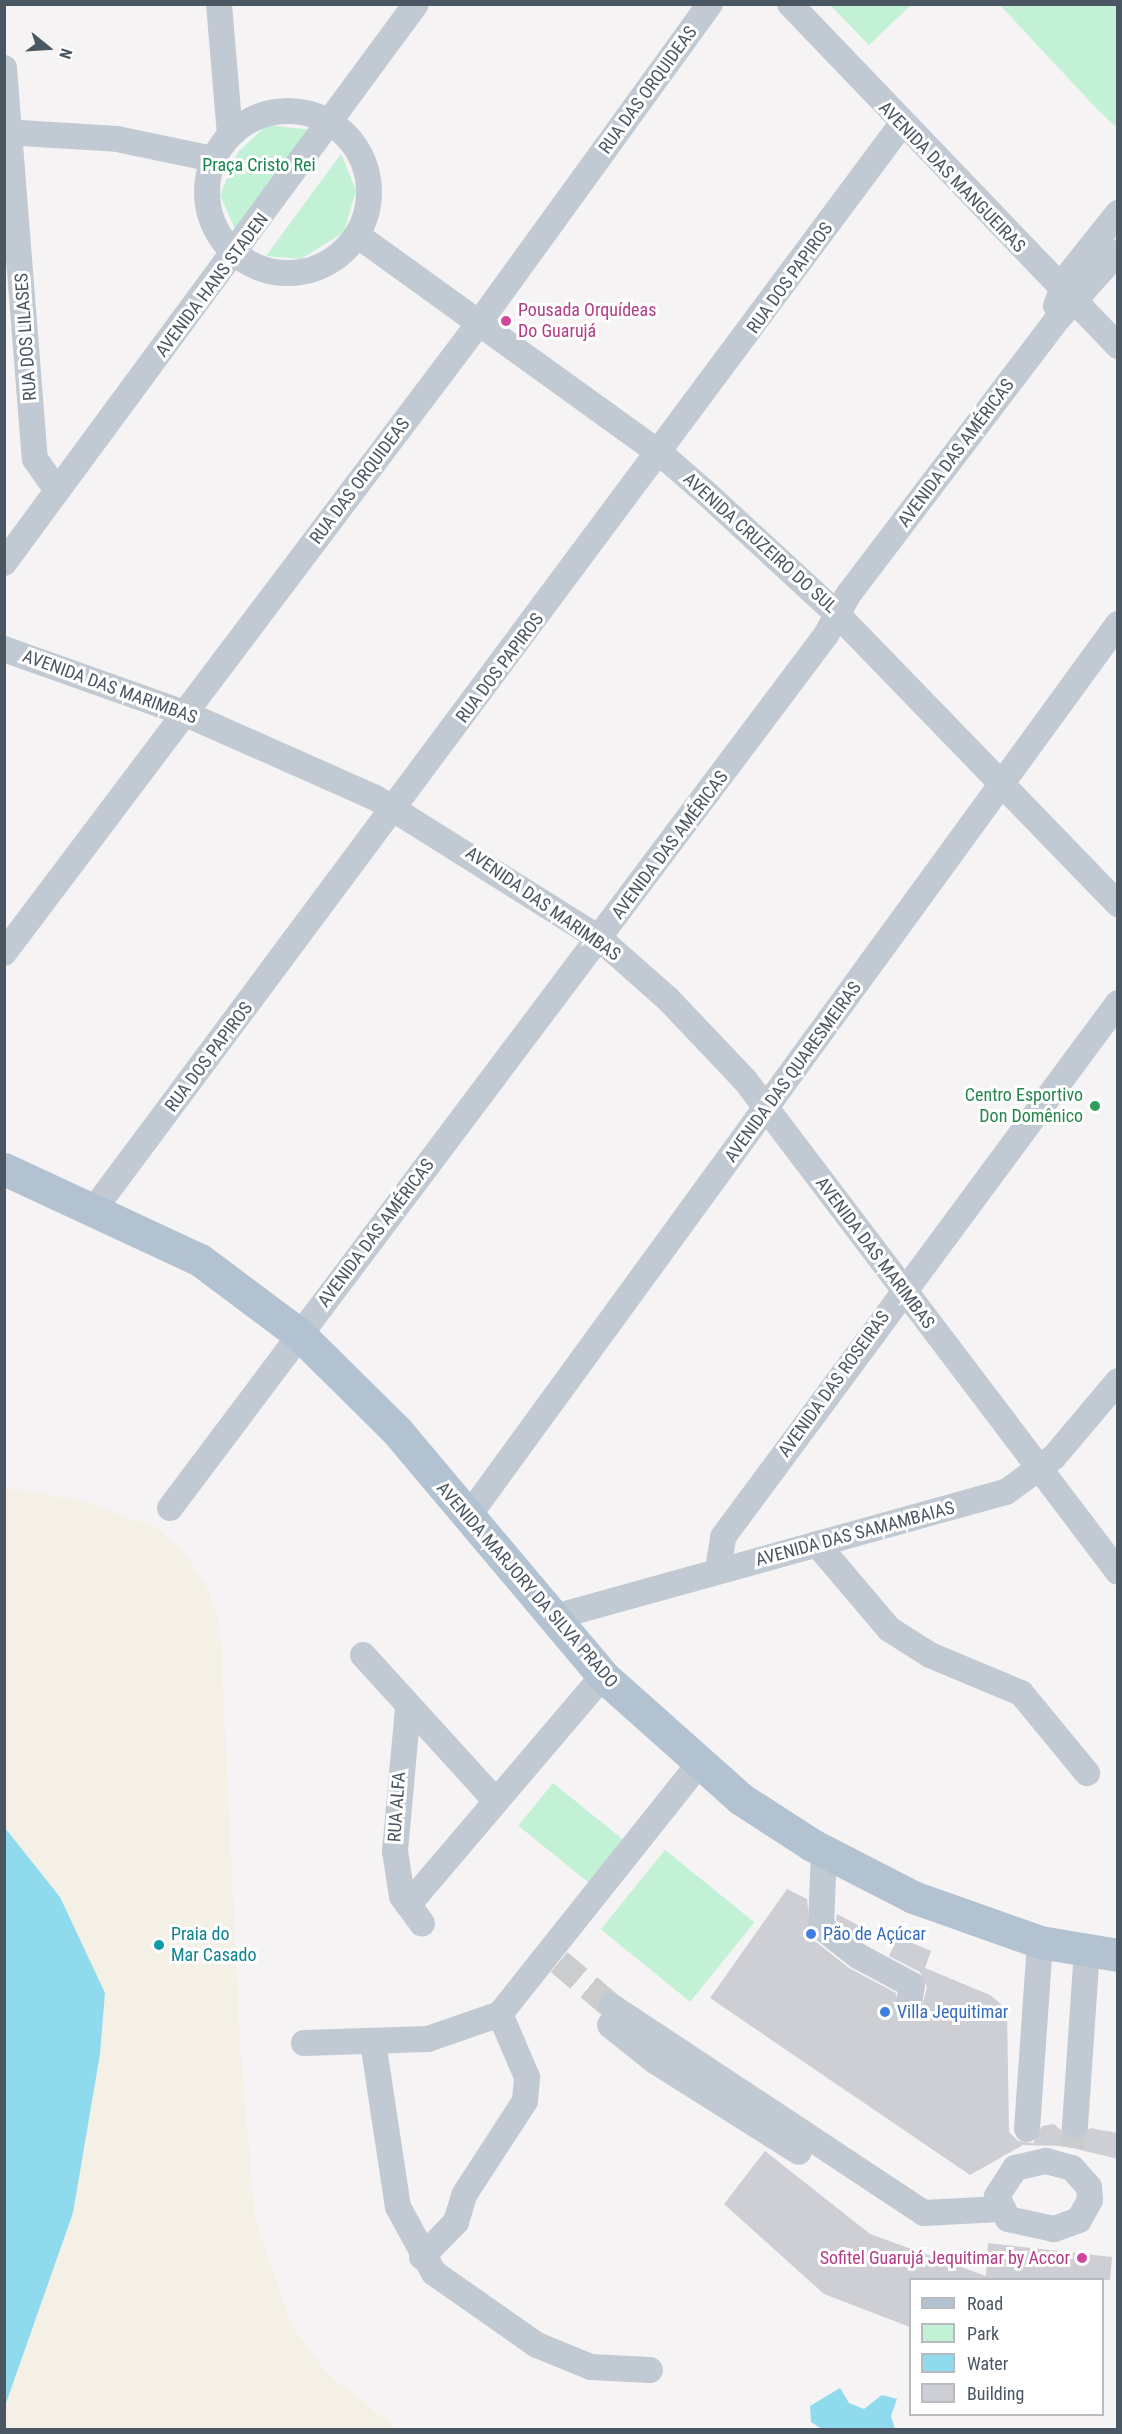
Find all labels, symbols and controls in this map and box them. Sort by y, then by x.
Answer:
north arrow [18,18,78,78]
street label: RUA DAS ORQUIDEAS [594,22,702,158]
text: N [55,46,76,61]
street label: AVENIDA DAS MANGUEIRAS [874,97,1030,257]
park label: Praça Cristo Rei [202,154,316,176]
street label: AVENIDA HANS STADEN [151,209,273,361]
street label: RUA DOS PAPIROS [743,218,837,338]
street label: RUA DOS LILASES [11,272,41,402]
place label: Pousada Orquídeas Do Guarujá [518,300,656,342]
marker: Pousada Orquídeas Do Guarujá [499,314,513,328]
street label: AVENIDA DAS AMÉRICAS [893,375,1019,531]
street label: RUA DAS ORQUIDEAS [305,414,415,548]
street label: AVENIDA CRUZEIRO DO SUL [679,468,841,618]
street label: RUA DOS PAPIROS [452,609,548,727]
street label: AVENIDA DAS MARIMBAS [20,645,200,729]
street label: AVENIDA DAS AMÉRICAS [607,767,733,923]
street label: AVENIDA DAS MARIMBAS [461,842,625,966]
street label: AVENIDA DAS QUARESMEIRAS [720,977,866,1167]
street label: RUA DOS PAPIROS [161,998,257,1116]
place label: Centro Esportivo Don Domênico [965,1085,1083,1128]
marker: Centro Esportivo Don Domênico [1088,1099,1102,1113]
street label: AVENIDA DAS AMÉRICAS [313,1155,439,1311]
street label: AVENIDA DAS MARIMBAS [811,1173,939,1333]
street label: AVENIDA DAS ROSEIRAS [774,1307,894,1461]
street label: AVENIDA MARJORY DA SILVA PRADO [432,1478,622,1692]
street label: AVENIDA DAS SAMAMBAIAS [753,1497,957,1571]
street label: RUA ALFA [384,1771,410,1843]
place label: Pão de Açúcar [823,1923,926,1945]
place label: Praia do Mar Casado [171,1924,256,1966]
marker: Pão de Açúcar [804,1927,818,1941]
marker: Praia do Mar Casado [152,1938,166,1952]
place label: Villa Jequitimar [897,2001,1008,2023]
marker: Villa Jequitimar [878,2005,892,2019]
place label: Sofitel Guarujá Jequitimar by Accor [820,2247,1070,2269]
marker: Sofitel Guarujá Jequitimar by Accor [1075,2251,1089,2265]
legend [909,2278,1104,2416]
text: Road [967,2293,1003,2314]
text: Park [967,2323,999,2344]
text: Water [967,2353,1008,2374]
text: Building [967,2383,1024,2404]

